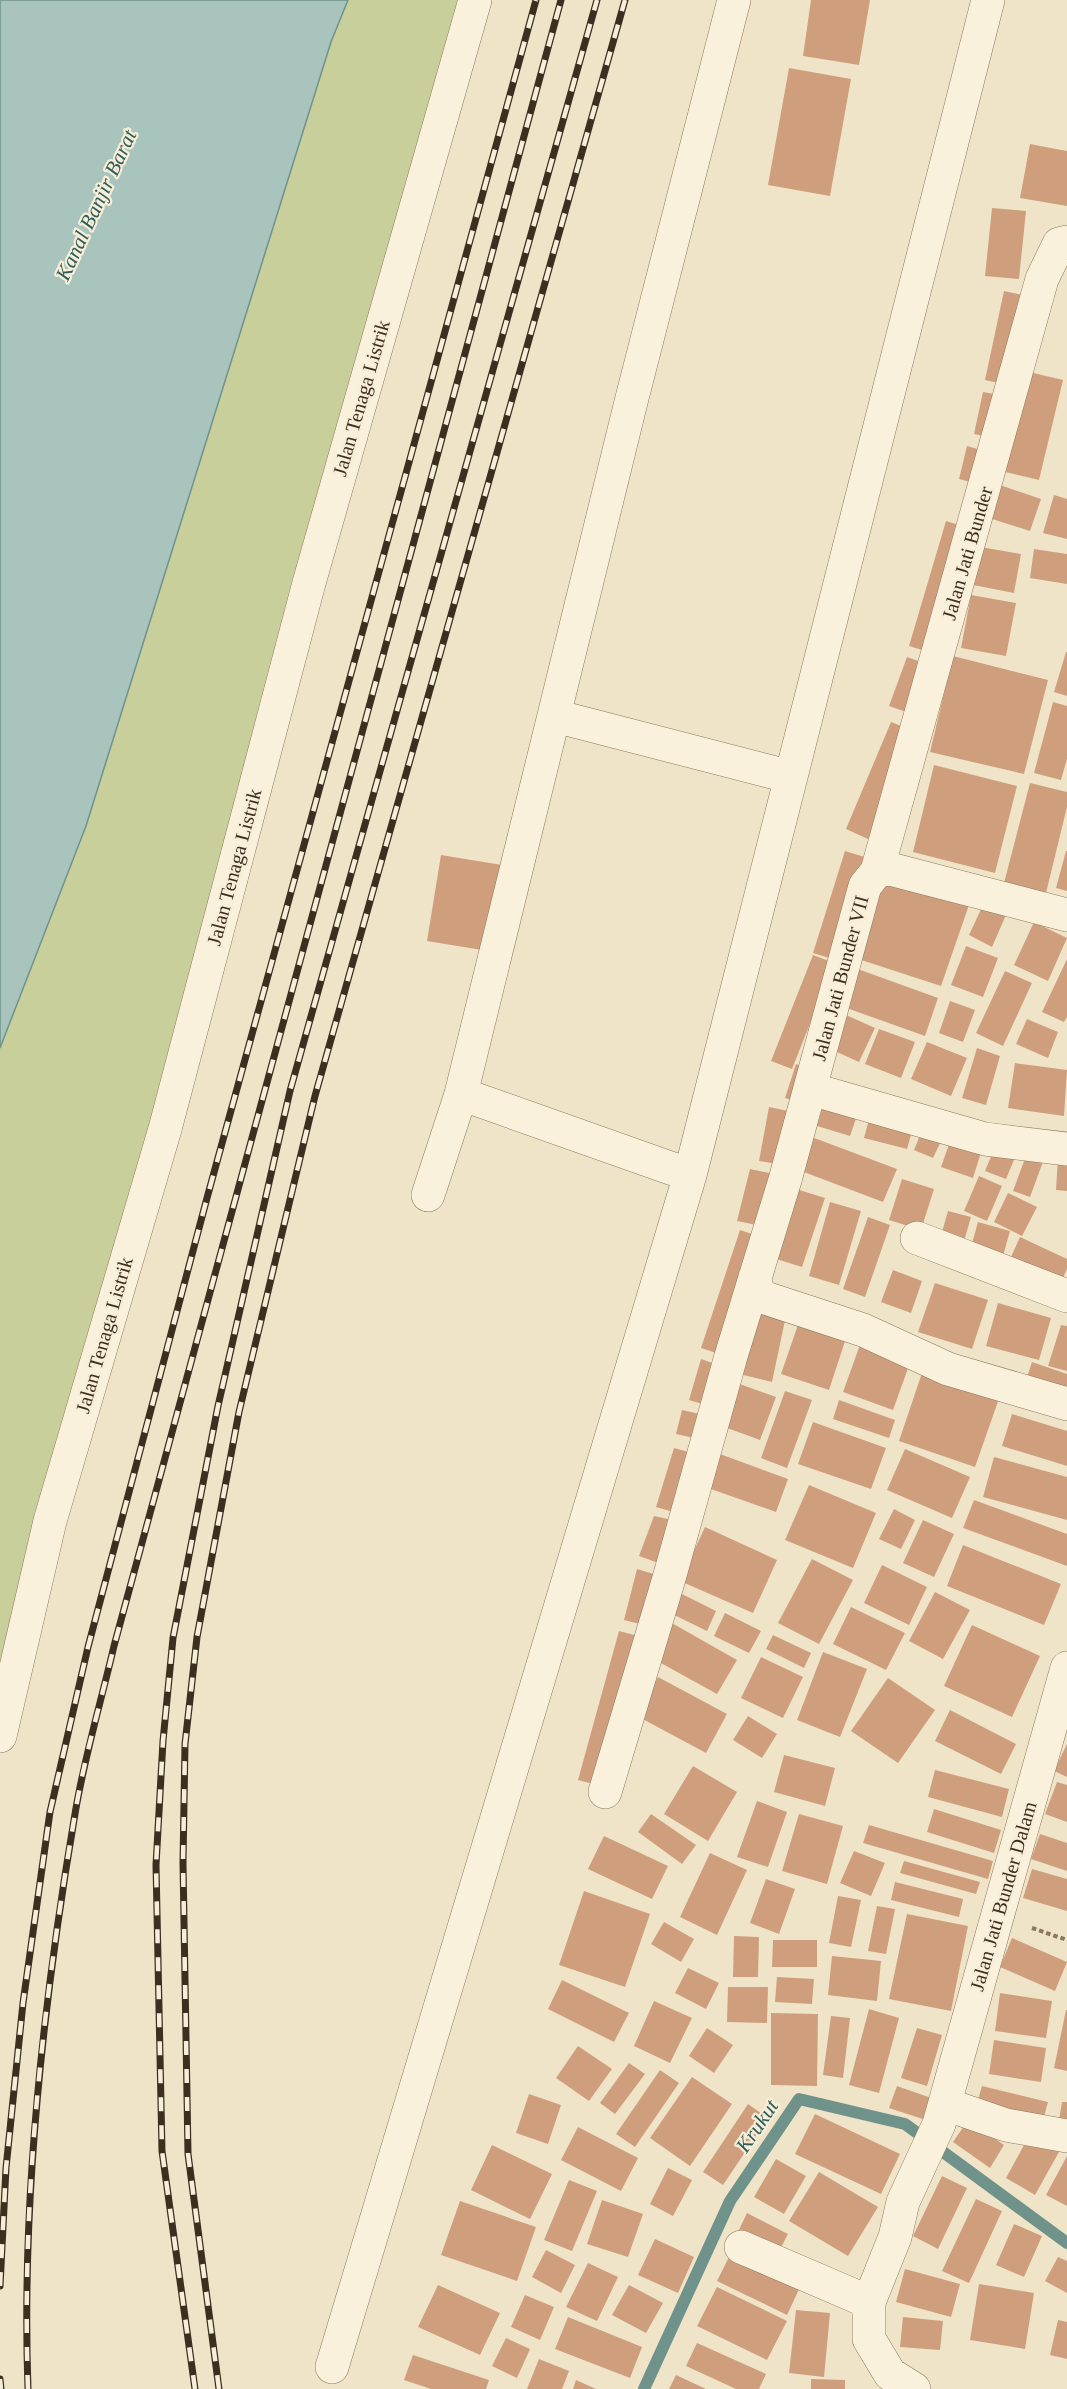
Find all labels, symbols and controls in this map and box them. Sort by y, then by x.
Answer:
water label: Kanal Banjir Barat [50,125,142,285]
street label: Jalan Tenaga Listrik [328,317,395,479]
street label: Jalan Jati Bunder [937,483,997,622]
street label: Jalan Tenaga Listrik [202,786,266,948]
street label: Jalan Jati Bunder VII [807,893,873,1063]
street label: Jalan Tenaga Listrik [71,1254,138,1416]
street label: Jalan Jati Bunder Dalam [965,1798,1041,1993]
water label: Krukut [730,2094,784,2158]

